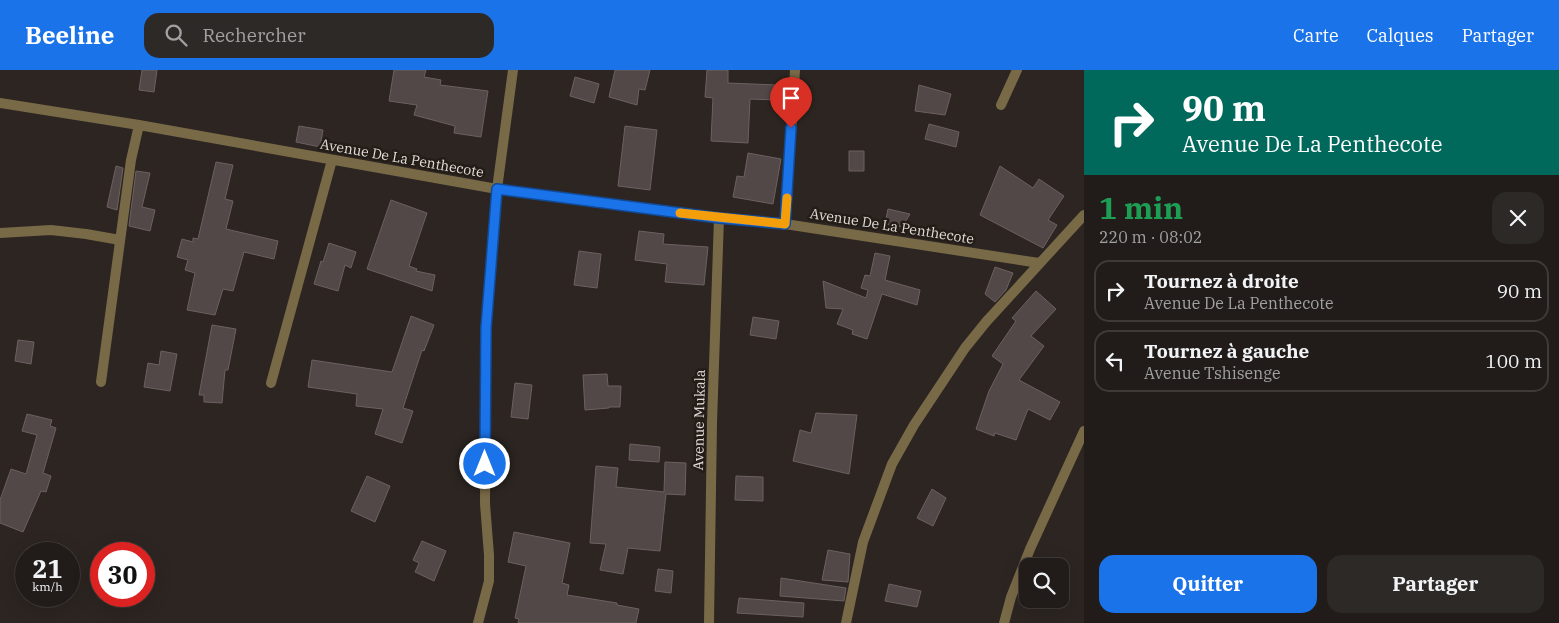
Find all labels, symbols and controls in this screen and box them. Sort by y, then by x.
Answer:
search box [144,13,494,58]
text: Beeline [25,19,114,51]
icon: search [162,21,190,49]
text: Rechercher [202,23,306,47]
text: Carte [1293,24,1339,47]
text: Calques [1367,24,1434,47]
text: Partager [1462,24,1534,47]
pin [770,77,812,128]
icon: arrive [777,84,805,112]
text: 90 m [1182,85,1266,131]
icon: right [1099,90,1164,155]
text: Avenue De La Penthecote [1182,129,1443,158]
street label: Avenue De La Penthecote [319,135,485,181]
text: 1 min [1099,188,1183,227]
button: close [1492,192,1544,244]
street label: Avenue De La Penthecote [809,204,975,248]
text: 220 m · 08:02 [1099,227,1202,247]
text: Tournez à droite [1144,269,1299,293]
icon: right [1101,277,1129,305]
text: 90 m [1497,279,1542,303]
text: Avenue De La Penthecote [1144,293,1334,313]
text: Tournez à gauche [1144,339,1309,363]
icon: left [1101,347,1129,375]
text: 100 m [1485,349,1542,373]
text: Avenue Tshisenge [1144,363,1281,383]
street label: Avenue Mukala [689,369,709,471]
position arrow [458,437,510,489]
speed limit sign: 30 [90,542,155,607]
text: 21 [32,552,63,585]
button: Quitter [1099,555,1317,613]
button: Partager [1327,555,1544,613]
map controls [1019,558,1069,608]
button: search [1019,558,1069,608]
text: km/h [32,579,63,594]

